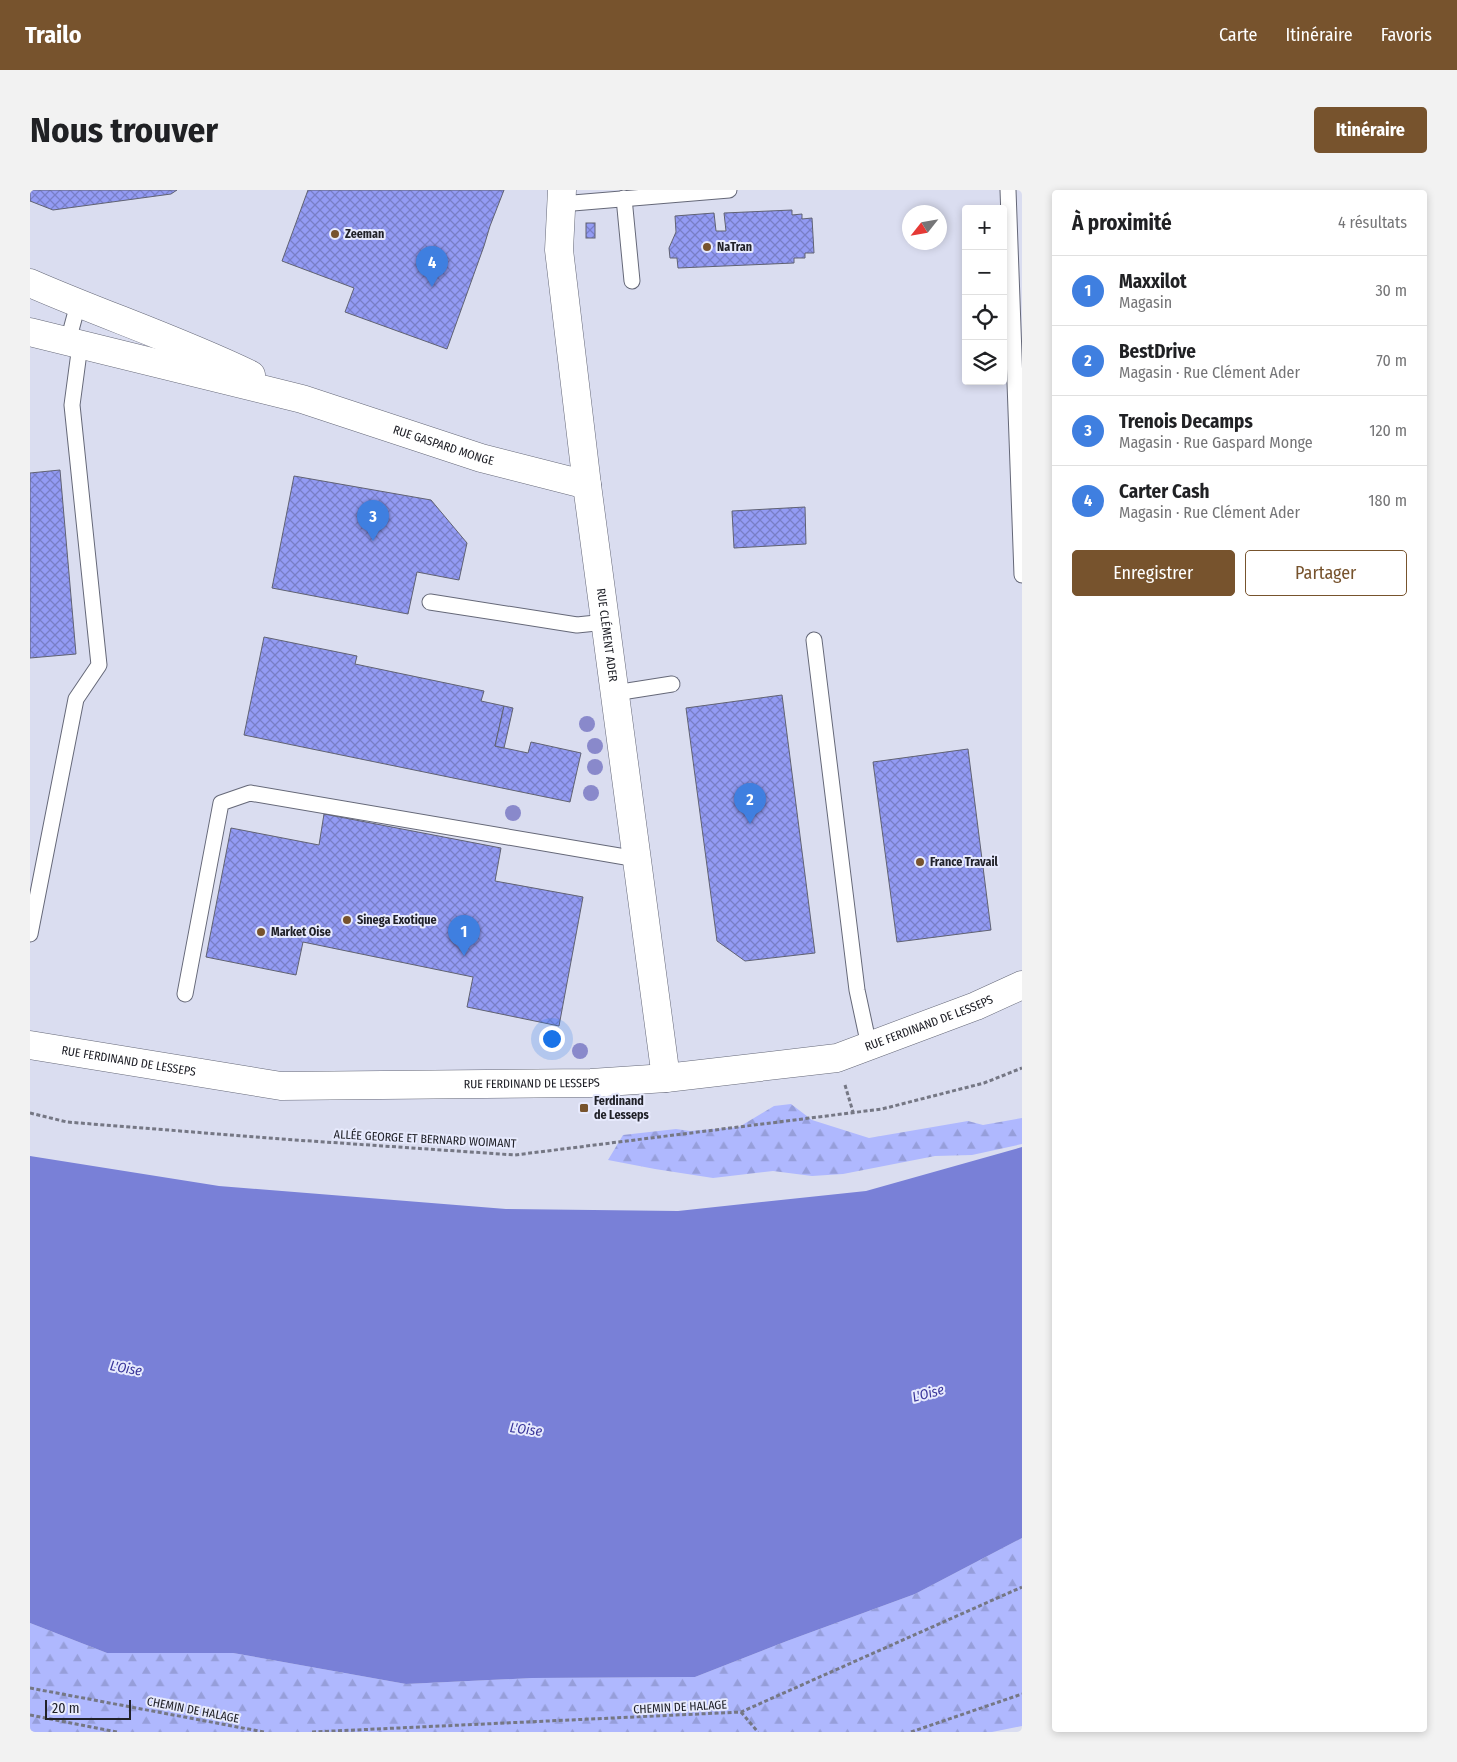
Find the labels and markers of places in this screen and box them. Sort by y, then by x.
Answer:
place label: Zeeman [345,227,384,241]
marker: Zeeman [329,228,341,240]
place label: NaTran [717,240,752,254]
marker: NaTran [701,241,713,253]
pin: 4 [416,246,448,287]
pin: 3 [357,500,389,541]
pin: 2 [734,783,766,824]
place label: France Travail [930,855,999,869]
marker: France Travail [914,856,926,868]
place label: Sinega Exotique [357,913,437,927]
marker: Sinega Exotique [341,914,353,926]
pin: 1 [448,915,480,956]
place label: Market Oise [271,925,331,939]
marker: Market Oise [255,926,267,938]
place label: Ferdinand de Lesseps [594,1094,650,1122]
marker: Ferdinand de Lesseps [578,1102,590,1114]

